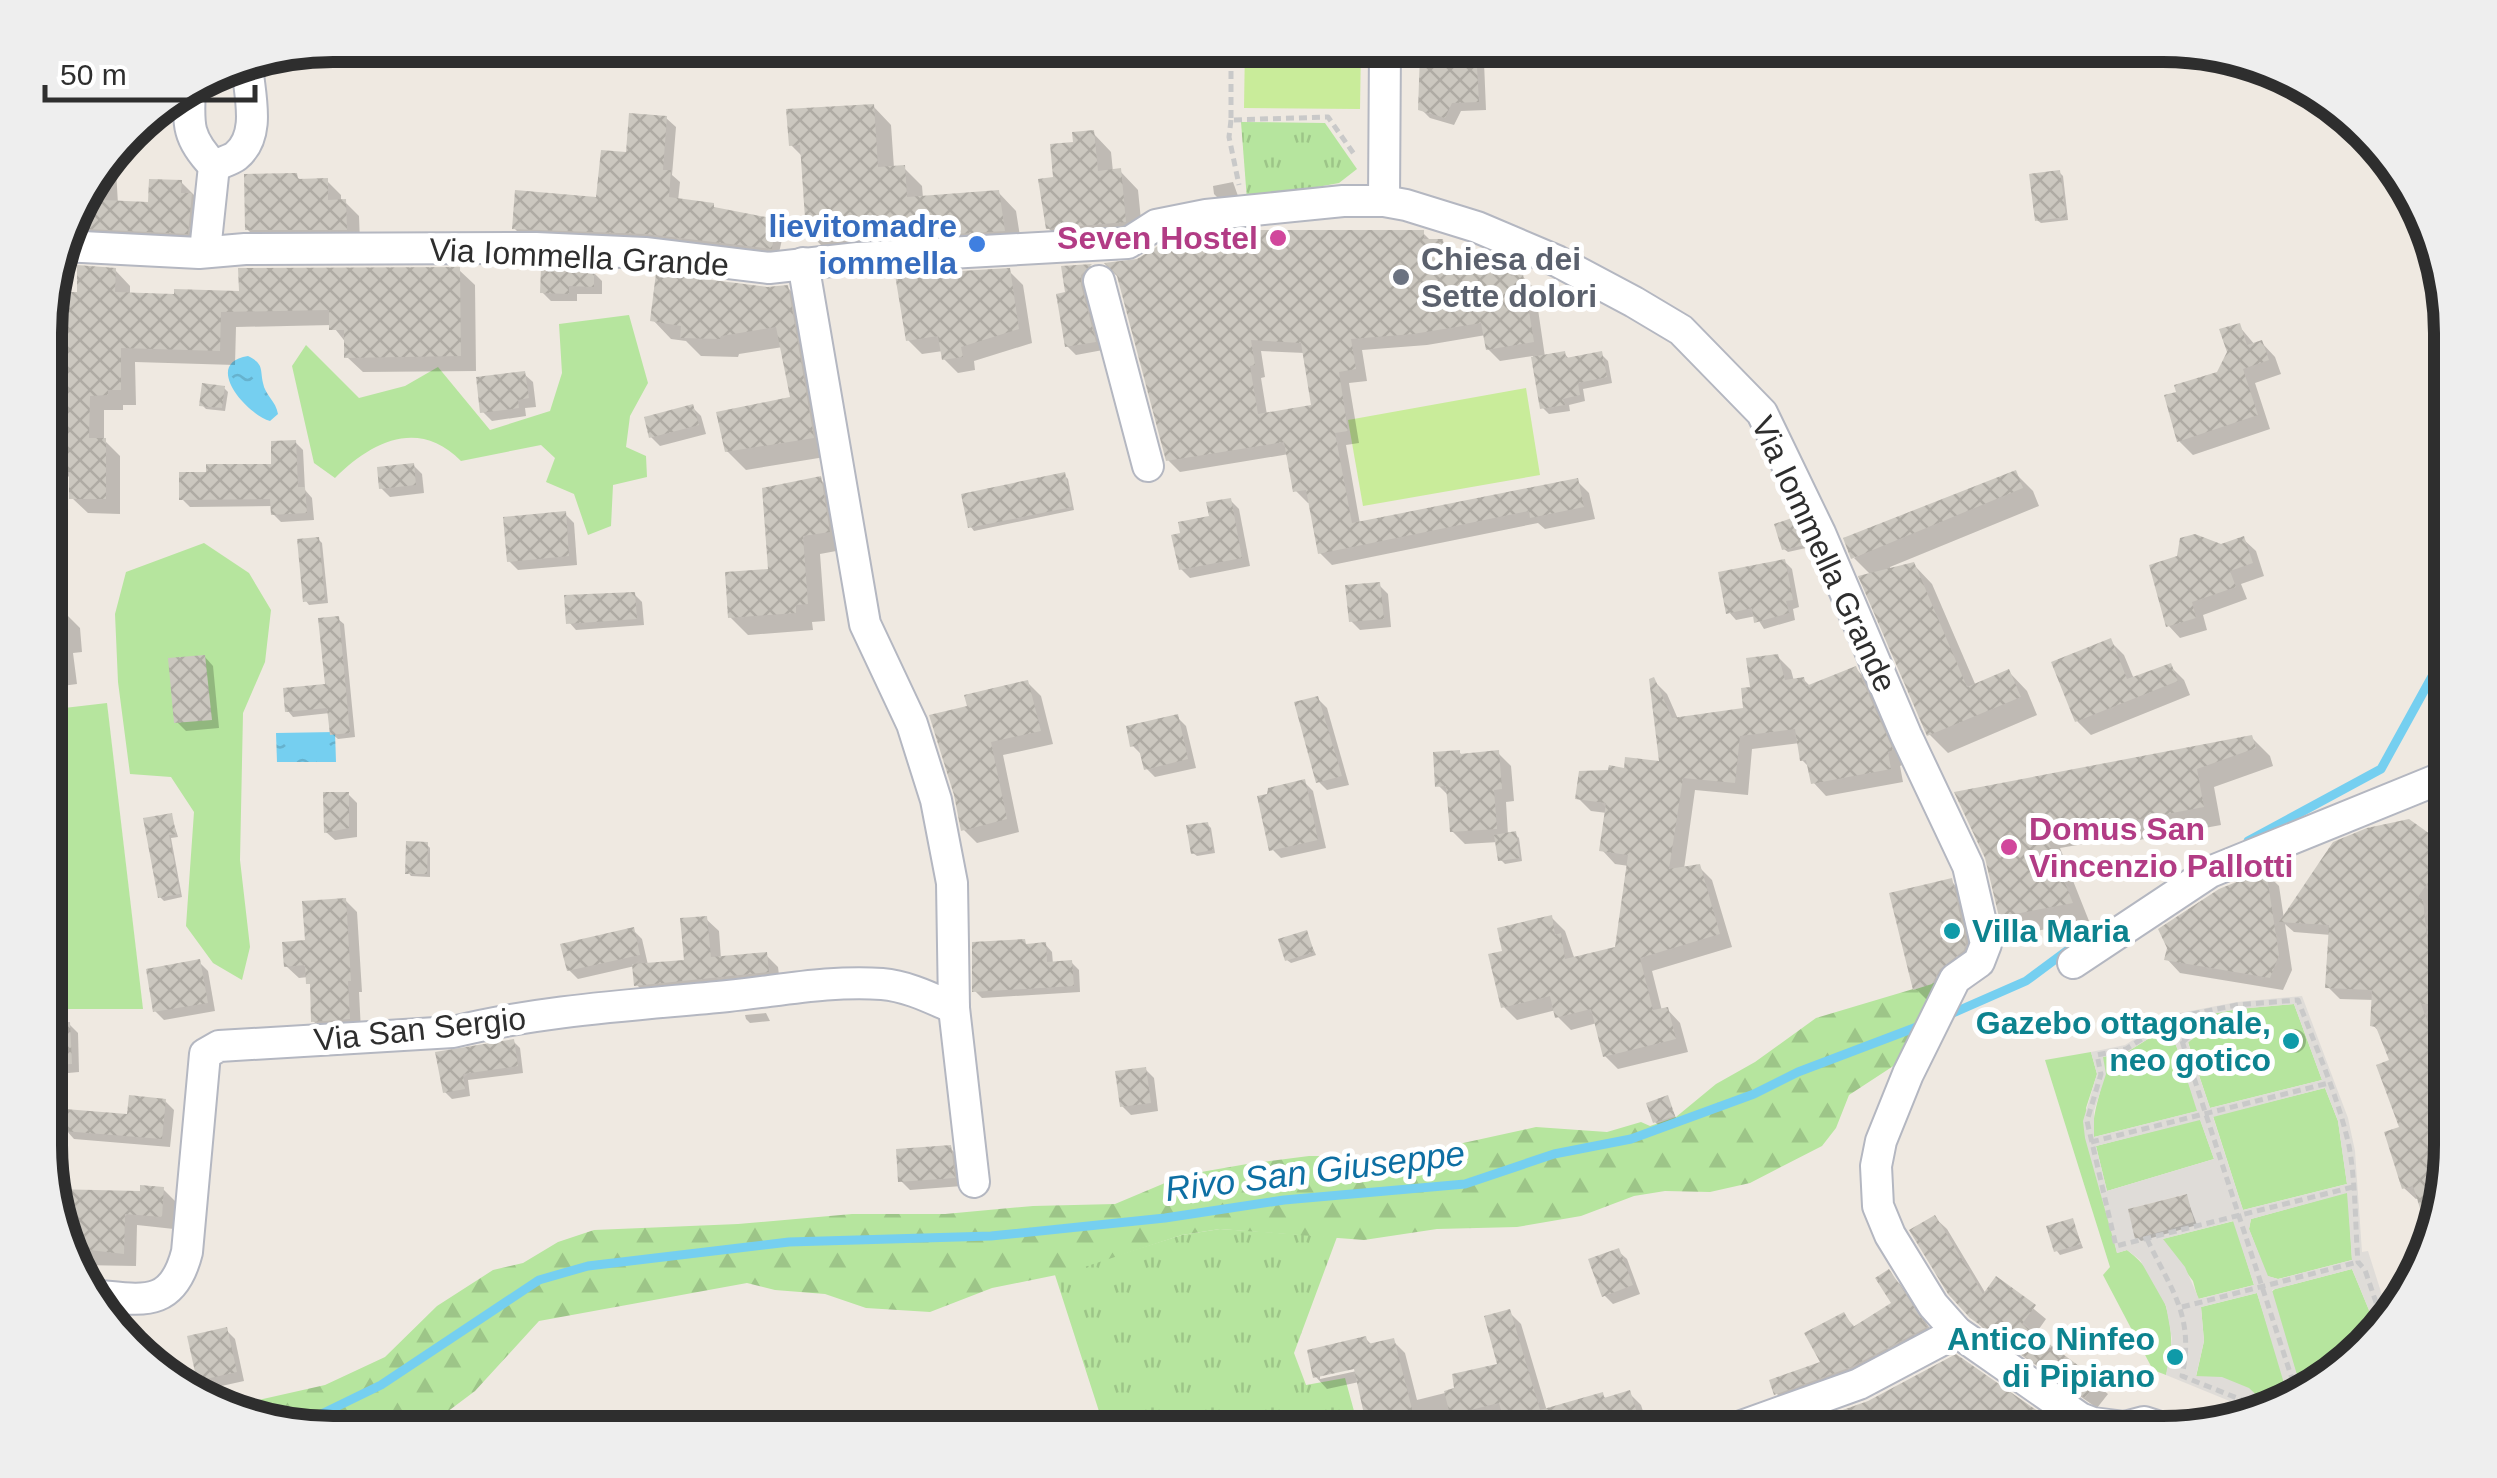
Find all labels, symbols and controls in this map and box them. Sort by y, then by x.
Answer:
scale bar [45,40,255,102]
text: 50 m [60,58,127,91]
place label: lievitomadre iommella [768,208,957,281]
place label: Seven Hostel [1057,220,1258,256]
marker: Seven Hostel [1267,227,1289,249]
street label: Via Iommella Grande [428,231,730,283]
marker: lievitomadre iommella [966,233,988,255]
place label: Chiesa dei Sette dolori [1421,241,1597,314]
marker: Chiesa dei Sette dolori [1390,266,1412,288]
street label: Via Iommella Grande [1744,410,1904,698]
place label: Domus San Vincenzio Pallotti [2029,811,2293,884]
marker: Domus San Vincenzio Pallotti [1998,836,2020,858]
place label: Villa Maria [1972,913,2130,949]
marker: Villa Maria [1941,920,1963,942]
street label: Via San Sergio [312,1000,528,1058]
place label: Gazebo ottagonale, neo gotico [1976,1005,2271,1078]
marker: Gazebo ottagonale, neo gotico [2280,1030,2302,1052]
water label: Rivo San Giuseppe [1163,1133,1467,1208]
place label: Antico Ninfeo di Pipiano [1947,1321,2155,1394]
marker: Antico Ninfeo di Pipiano [2164,1346,2186,1368]

